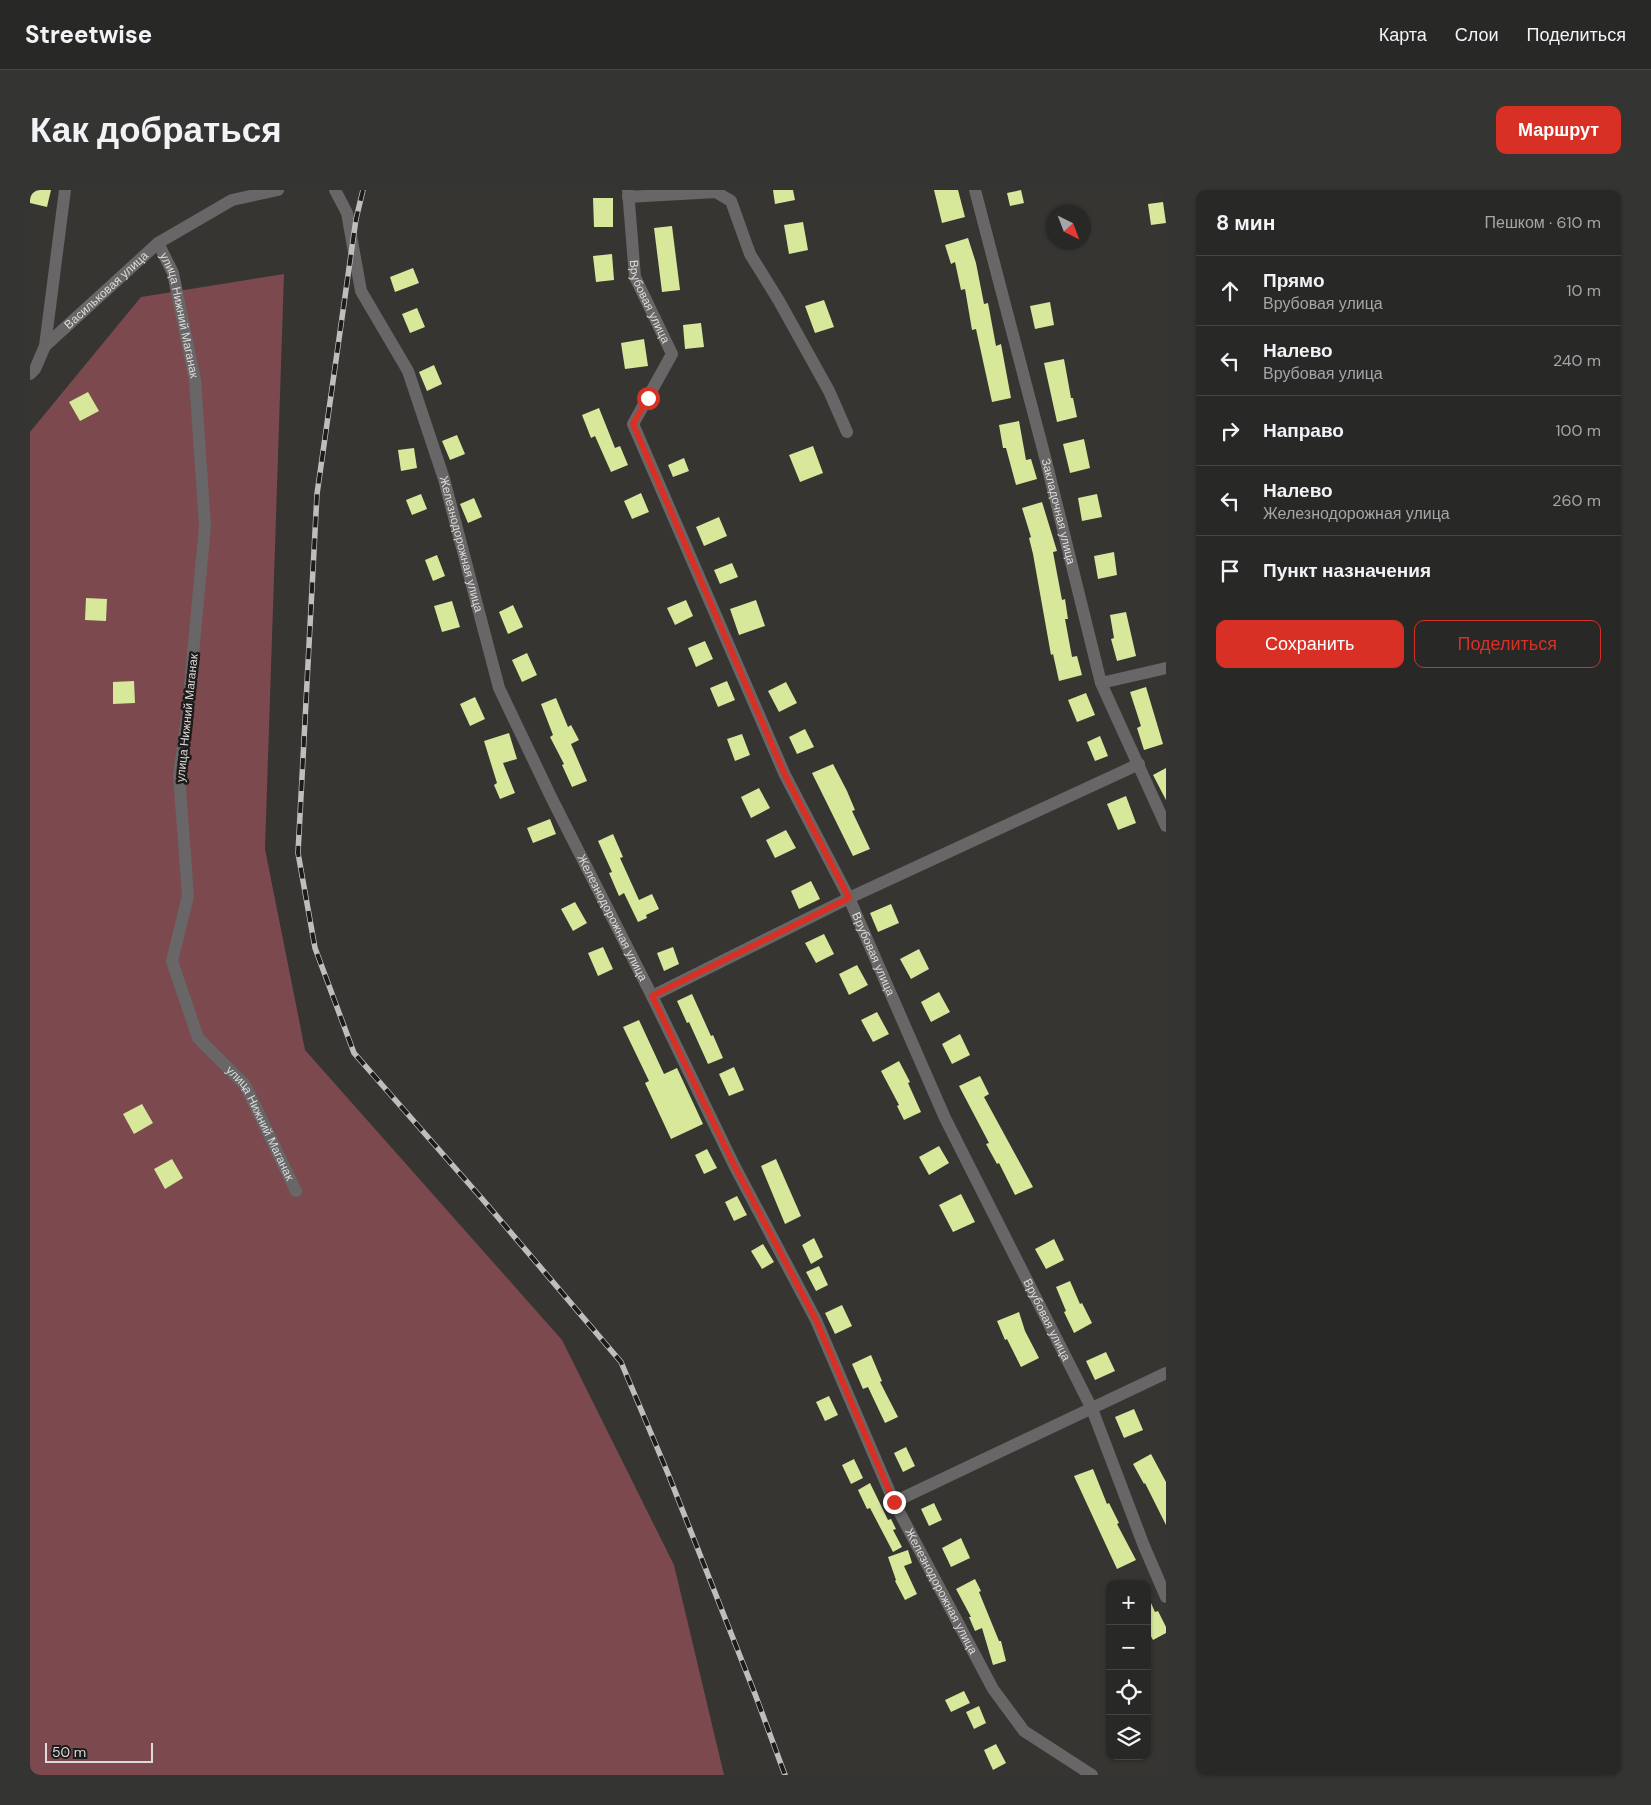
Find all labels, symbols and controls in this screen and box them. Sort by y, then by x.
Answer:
text: Streetwise [25,19,152,50]
text: Карта [1379,23,1427,47]
text: Слои [1455,23,1499,47]
text: Поделиться [1527,23,1626,47]
button: Маршрут [1496,106,1621,154]
text: Как добраться [30,107,282,153]
north arrow [1046,205,1091,250]
text: 8 мин [1216,209,1275,237]
text: Пешком · 610 m [1485,212,1601,233]
street label: Васильковая улица [61,248,152,333]
street label: улица Нижний Маганак [156,250,203,380]
street label: Врубовая улица [626,259,674,346]
text: Прямо [1263,268,1325,293]
icon: ahead [1216,277,1244,305]
text: 10 m [1567,280,1601,301]
text: Врубовая улица [1263,293,1383,314]
text: Налево [1263,338,1333,363]
icon: left [1216,347,1244,375]
text: 240 m [1553,350,1601,371]
text: Врубовая улица [1263,363,1383,384]
route start [637,387,660,410]
icon: right [1216,417,1244,445]
text: Направо [1263,418,1344,443]
text: 100 m [1556,420,1601,441]
street label: Закладочная улица [1038,457,1079,566]
street label: Железнодорожная улица [436,474,487,614]
text: Налево [1263,478,1333,503]
icon: left [1216,487,1244,515]
text: 260 m [1552,490,1601,511]
text: Железнодорожная улица [1263,503,1450,524]
icon: arrive [1216,557,1244,585]
text: Пункт назначения [1263,558,1431,583]
button: Сохранить [1216,620,1404,668]
button: Поделиться [1414,620,1601,668]
street label: улица Нижний Маганак [172,652,202,783]
street label: Железнодорожная улица [573,851,651,984]
street label: Врубовая улица [848,909,899,999]
street label: улица Нижний Маганак [222,1062,298,1184]
street label: Врубовая улица [1019,1276,1074,1364]
route end [883,1491,906,1514]
street label: Железнодорожная улица [901,1525,981,1657]
map controls [1106,1580,1151,1760]
button: + [1106,1580,1151,1625]
button: − [1106,1625,1151,1670]
button: locate [1106,1670,1151,1715]
button: layers [1106,1715,1151,1760]
scale bar [45,1740,152,1763]
text: 50 m [52,1743,86,1761]

